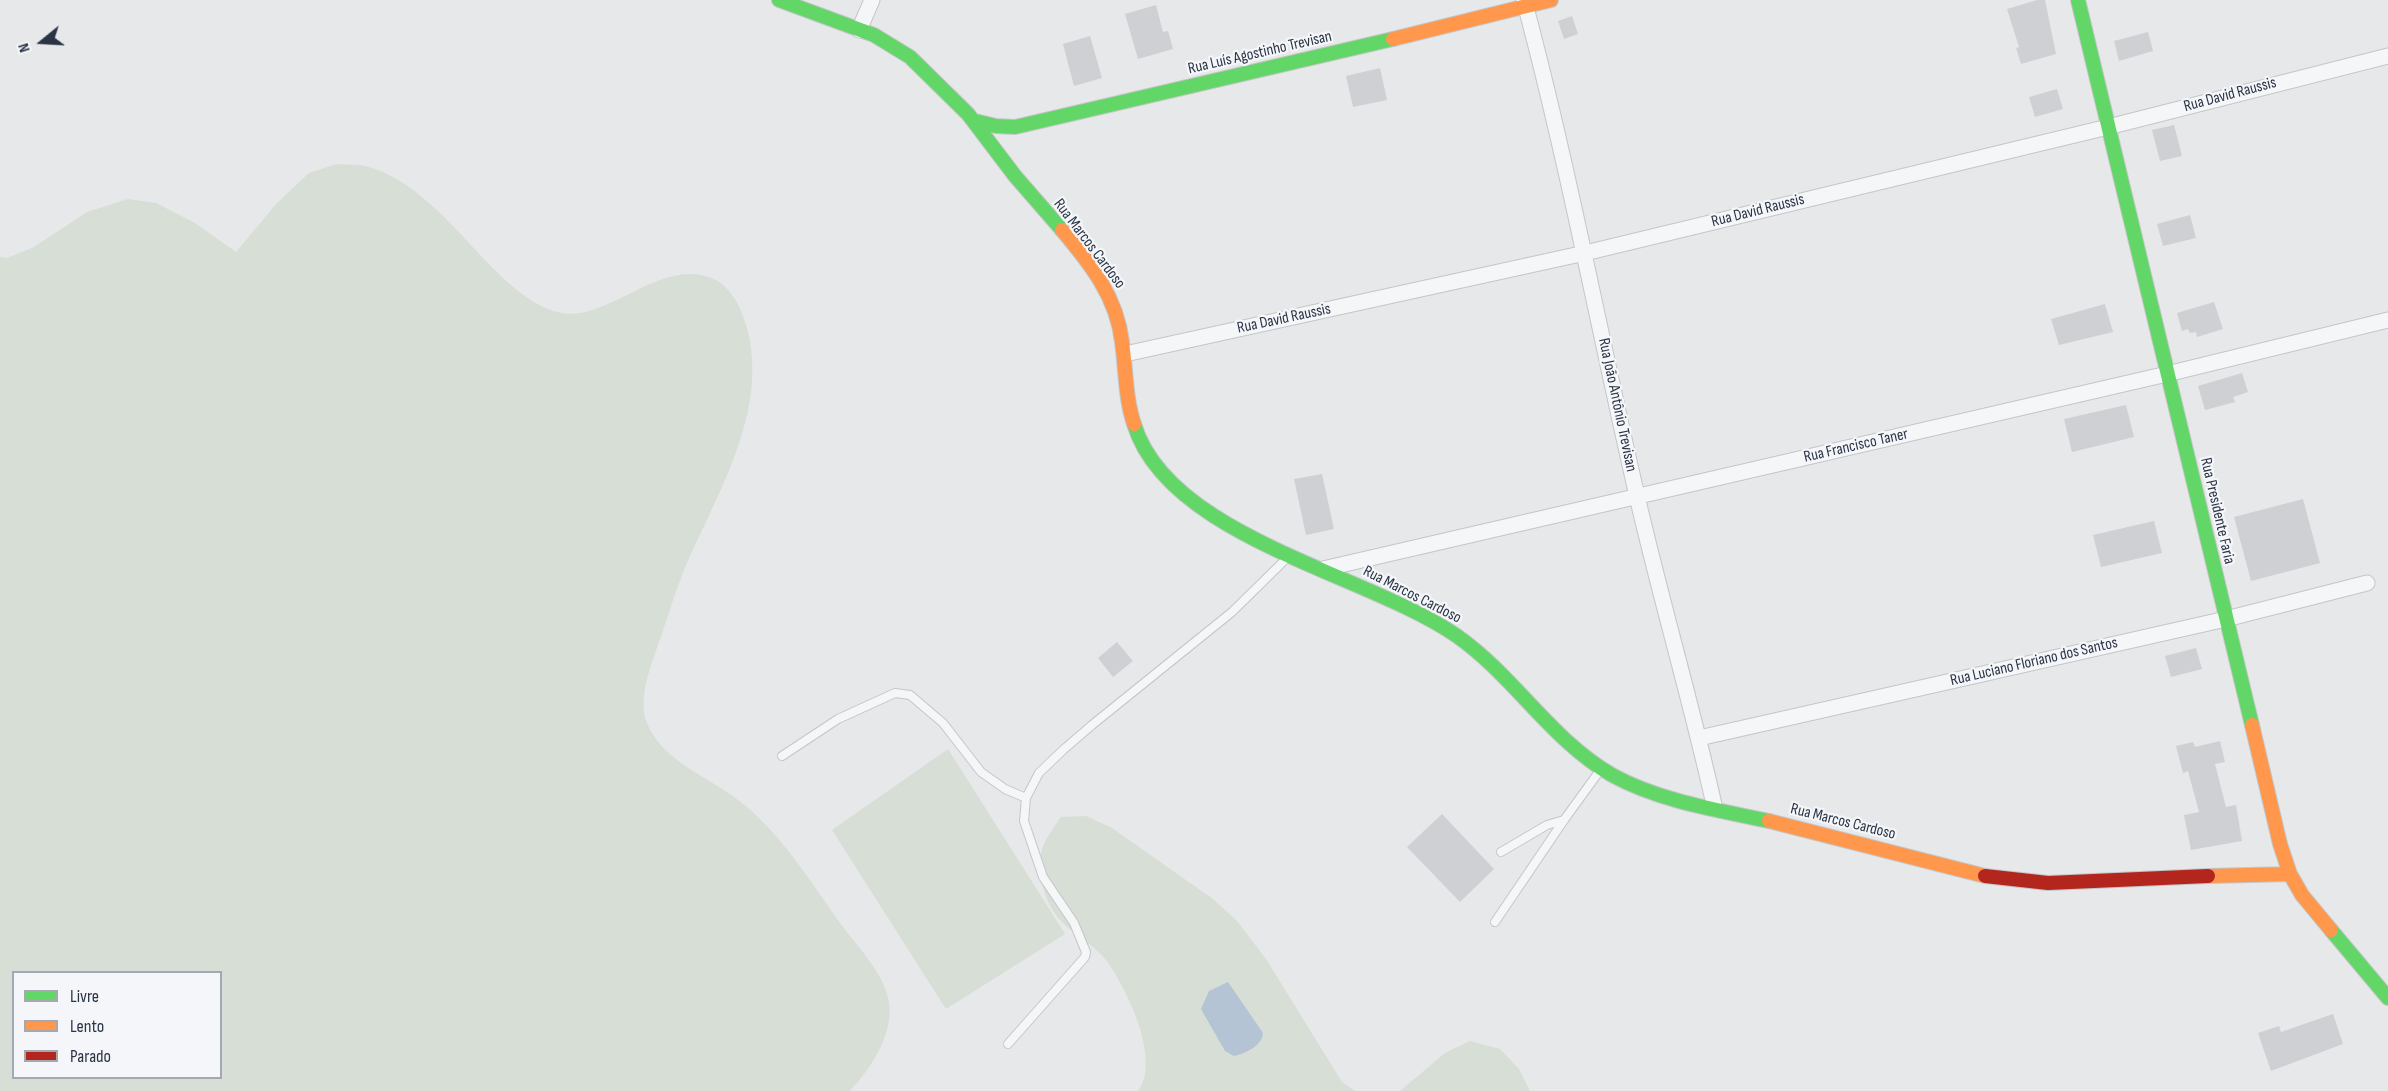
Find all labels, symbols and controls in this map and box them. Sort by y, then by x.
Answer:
north arrow [12,12,72,72]
street label: Rua Luís Agostinho Trevisan [1186,27,1334,79]
text: N [14,41,35,55]
street label: Rua David Raussis [2182,73,2278,117]
street label: Rua David Raussis [1710,190,1806,232]
street label: Rua Marcos Cardoso [1049,195,1129,293]
street label: Rua David Raussis [1236,300,1332,338]
street label: Rua João Antônio Trevisan [1593,336,1641,474]
street label: Rua Francisco Taner [1802,425,1910,467]
street label: Rua Presidente Faria [2195,456,2239,566]
street label: Rua Marcos Cardoso [1360,562,1464,628]
street label: Rua Luciano Floriano dos Santos [1948,633,2120,691]
street label: Rua Marcos Cardoso [1788,800,1898,844]
legend [12,971,222,1079]
text: Livre [70,986,99,1007]
text: Lento [70,1016,104,1037]
text: Parado [70,1046,111,1067]

